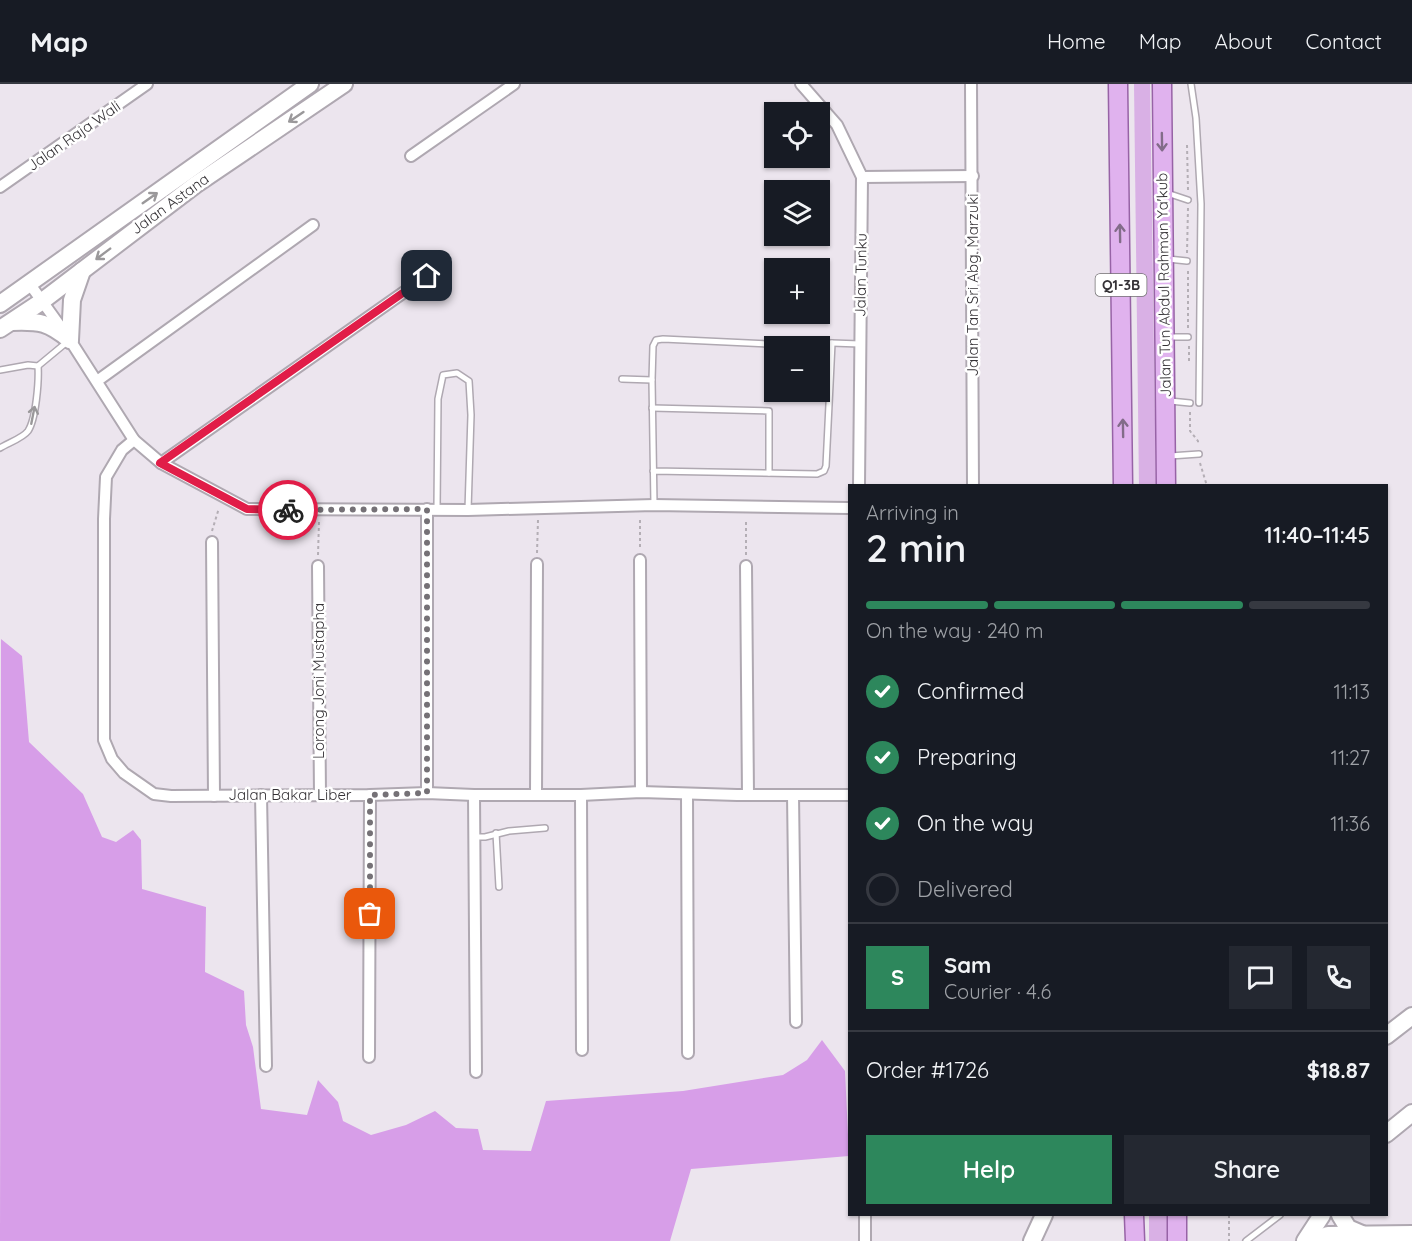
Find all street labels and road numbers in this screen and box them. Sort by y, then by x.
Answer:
street label: Jalan Raja Wali [23,96,124,175]
street label: Jalan Astana [127,169,212,238]
street label: Jalan Tun Abdul Rahman Ya'kub [1152,173,1175,397]
street label: Jalan Tan Sri Abg. Marzuki [963,193,982,377]
street label: Jalan Tunku [850,233,871,317]
road number: Q1-3B [1096,274,1146,296]
street label: Lorong Joni Mustapha [309,603,328,759]
street label: Jalan Bakar Liber [228,785,352,804]

